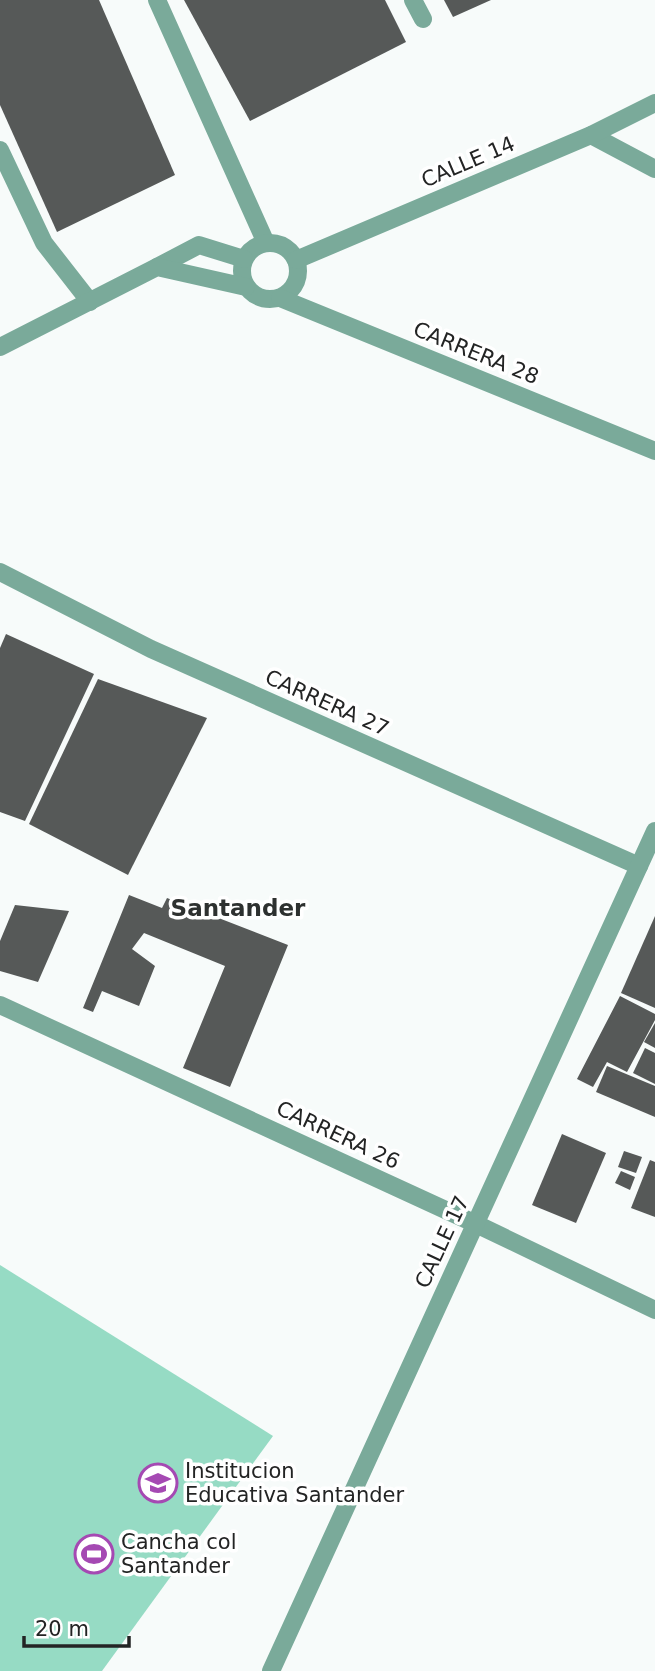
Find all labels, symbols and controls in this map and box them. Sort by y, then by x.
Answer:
street label: CALLE 14 [418,132,518,192]
street label: CARRERA 28 [410,317,542,389]
street label: CARRERA 27 [261,665,393,741]
district label: Santander [171,895,306,921]
street label: CARRERA 26 [273,1096,403,1174]
street label: CALLE 17 [410,1192,474,1292]
place label: Institucion Educativa Santander [185,1459,405,1507]
school or university icon: Institucion Educativa Santander [137,1462,179,1504]
place label: Cancha col Santander [121,1530,236,1578]
sports icon: Cancha col Santander [73,1533,115,1575]
scale bar [24,1604,130,1648]
text: 20 m [35,1617,89,1641]

